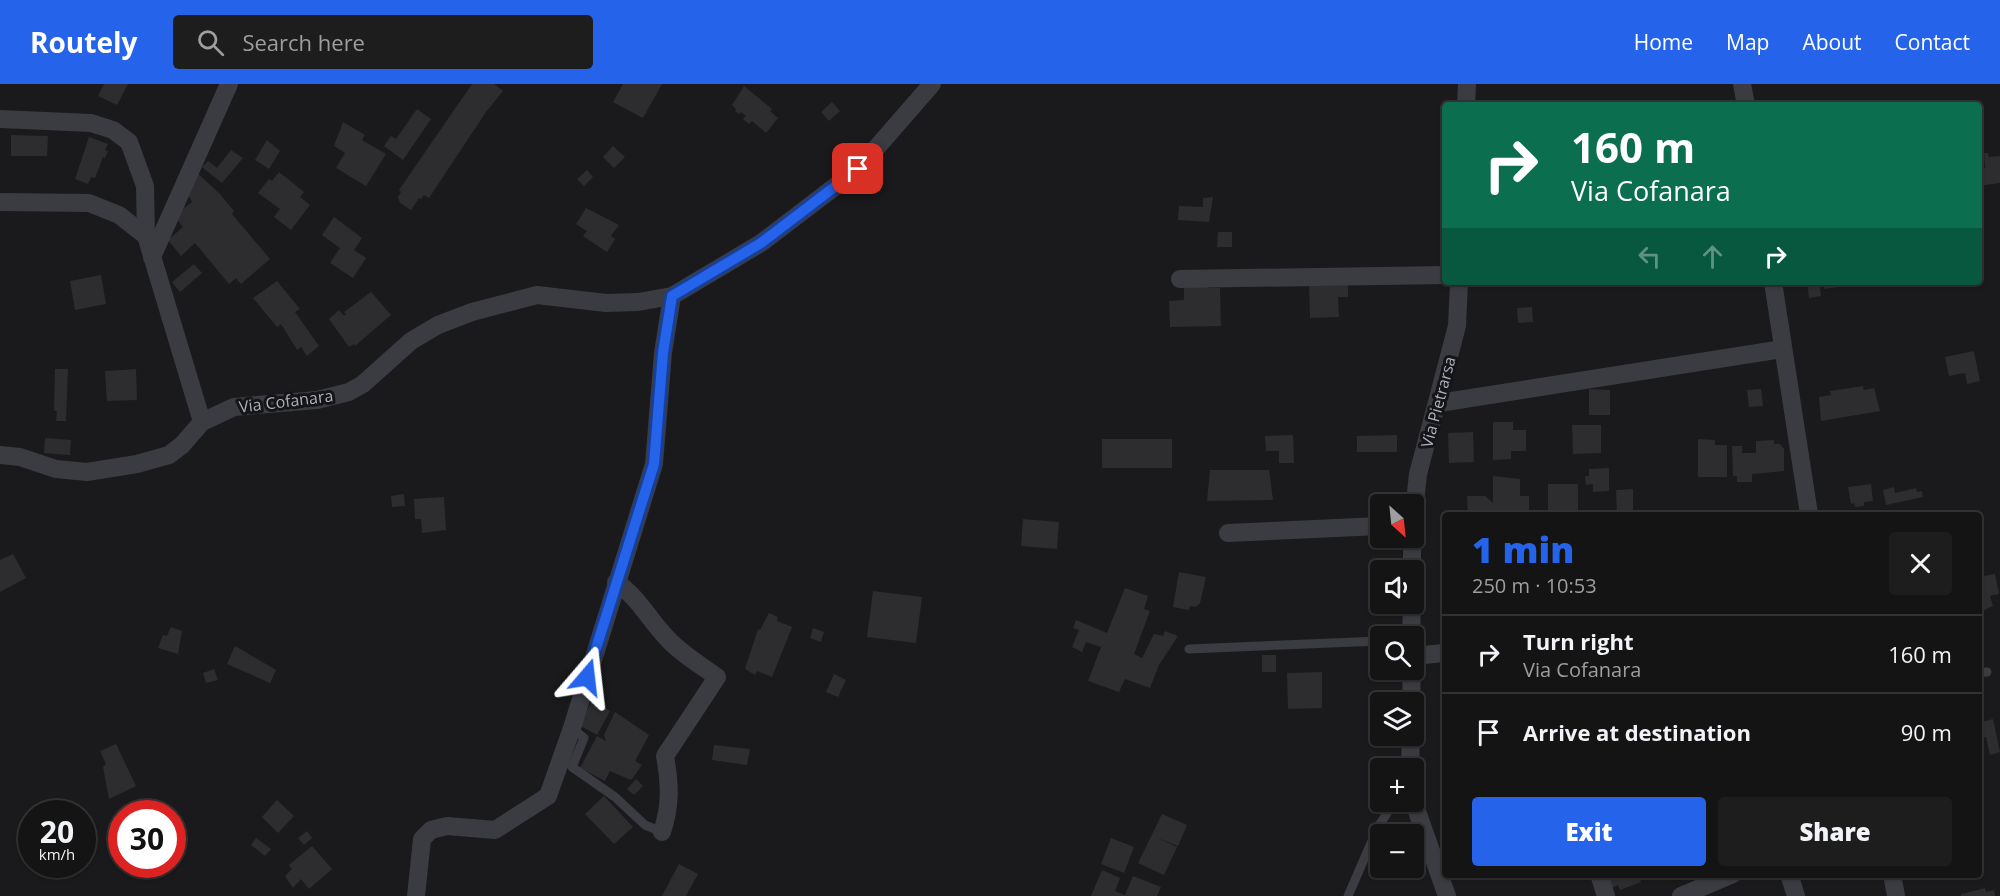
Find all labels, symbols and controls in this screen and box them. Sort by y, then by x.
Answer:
search box [173,15,593,69]
text: Routely [30,23,137,61]
icon: search [194,26,227,59]
text: Search here [242,27,365,57]
text: Home [1634,28,1693,56]
text: Map [1726,28,1769,56]
text: About [1802,28,1862,56]
text: Contact [1895,28,1970,56]
text: 160 m [1571,118,1695,175]
icon: right [1472,126,1550,204]
pin [832,143,883,194]
icon: arrive [841,152,874,185]
text: Via Cofanara [1571,172,1731,209]
icon: left [1633,240,1666,273]
icon: ahead [1696,240,1729,273]
icon: right [1759,240,1792,273]
street label: Via Pietrarsa [1415,354,1461,450]
street label: Via Cofanara [238,384,334,418]
north arrow [1370,494,1424,548]
map controls [1370,494,1424,878]
text: 1 min [1472,525,1574,574]
button: close [1889,532,1952,595]
button: sound [1370,560,1424,614]
text: 250 m · 10:53 [1472,572,1597,599]
button: search [1370,626,1424,680]
text: Turn right [1523,626,1634,656]
icon: right [1472,638,1505,671]
text: 160 m [1888,639,1952,669]
position arrow [555,645,619,709]
text: Via Cofanara [1523,656,1641,683]
button: layers [1370,692,1424,746]
icon: arrive [1472,716,1505,749]
text: Arrive at destination [1523,717,1751,747]
text: 90 m [1901,717,1952,747]
button: + [1370,758,1424,812]
button: Exit [1472,797,1706,866]
button: Share [1718,797,1952,866]
speed limit sign: 30 [108,800,186,878]
text: 20 [40,811,74,852]
button: − [1370,824,1424,878]
text: km/h [39,844,75,864]

